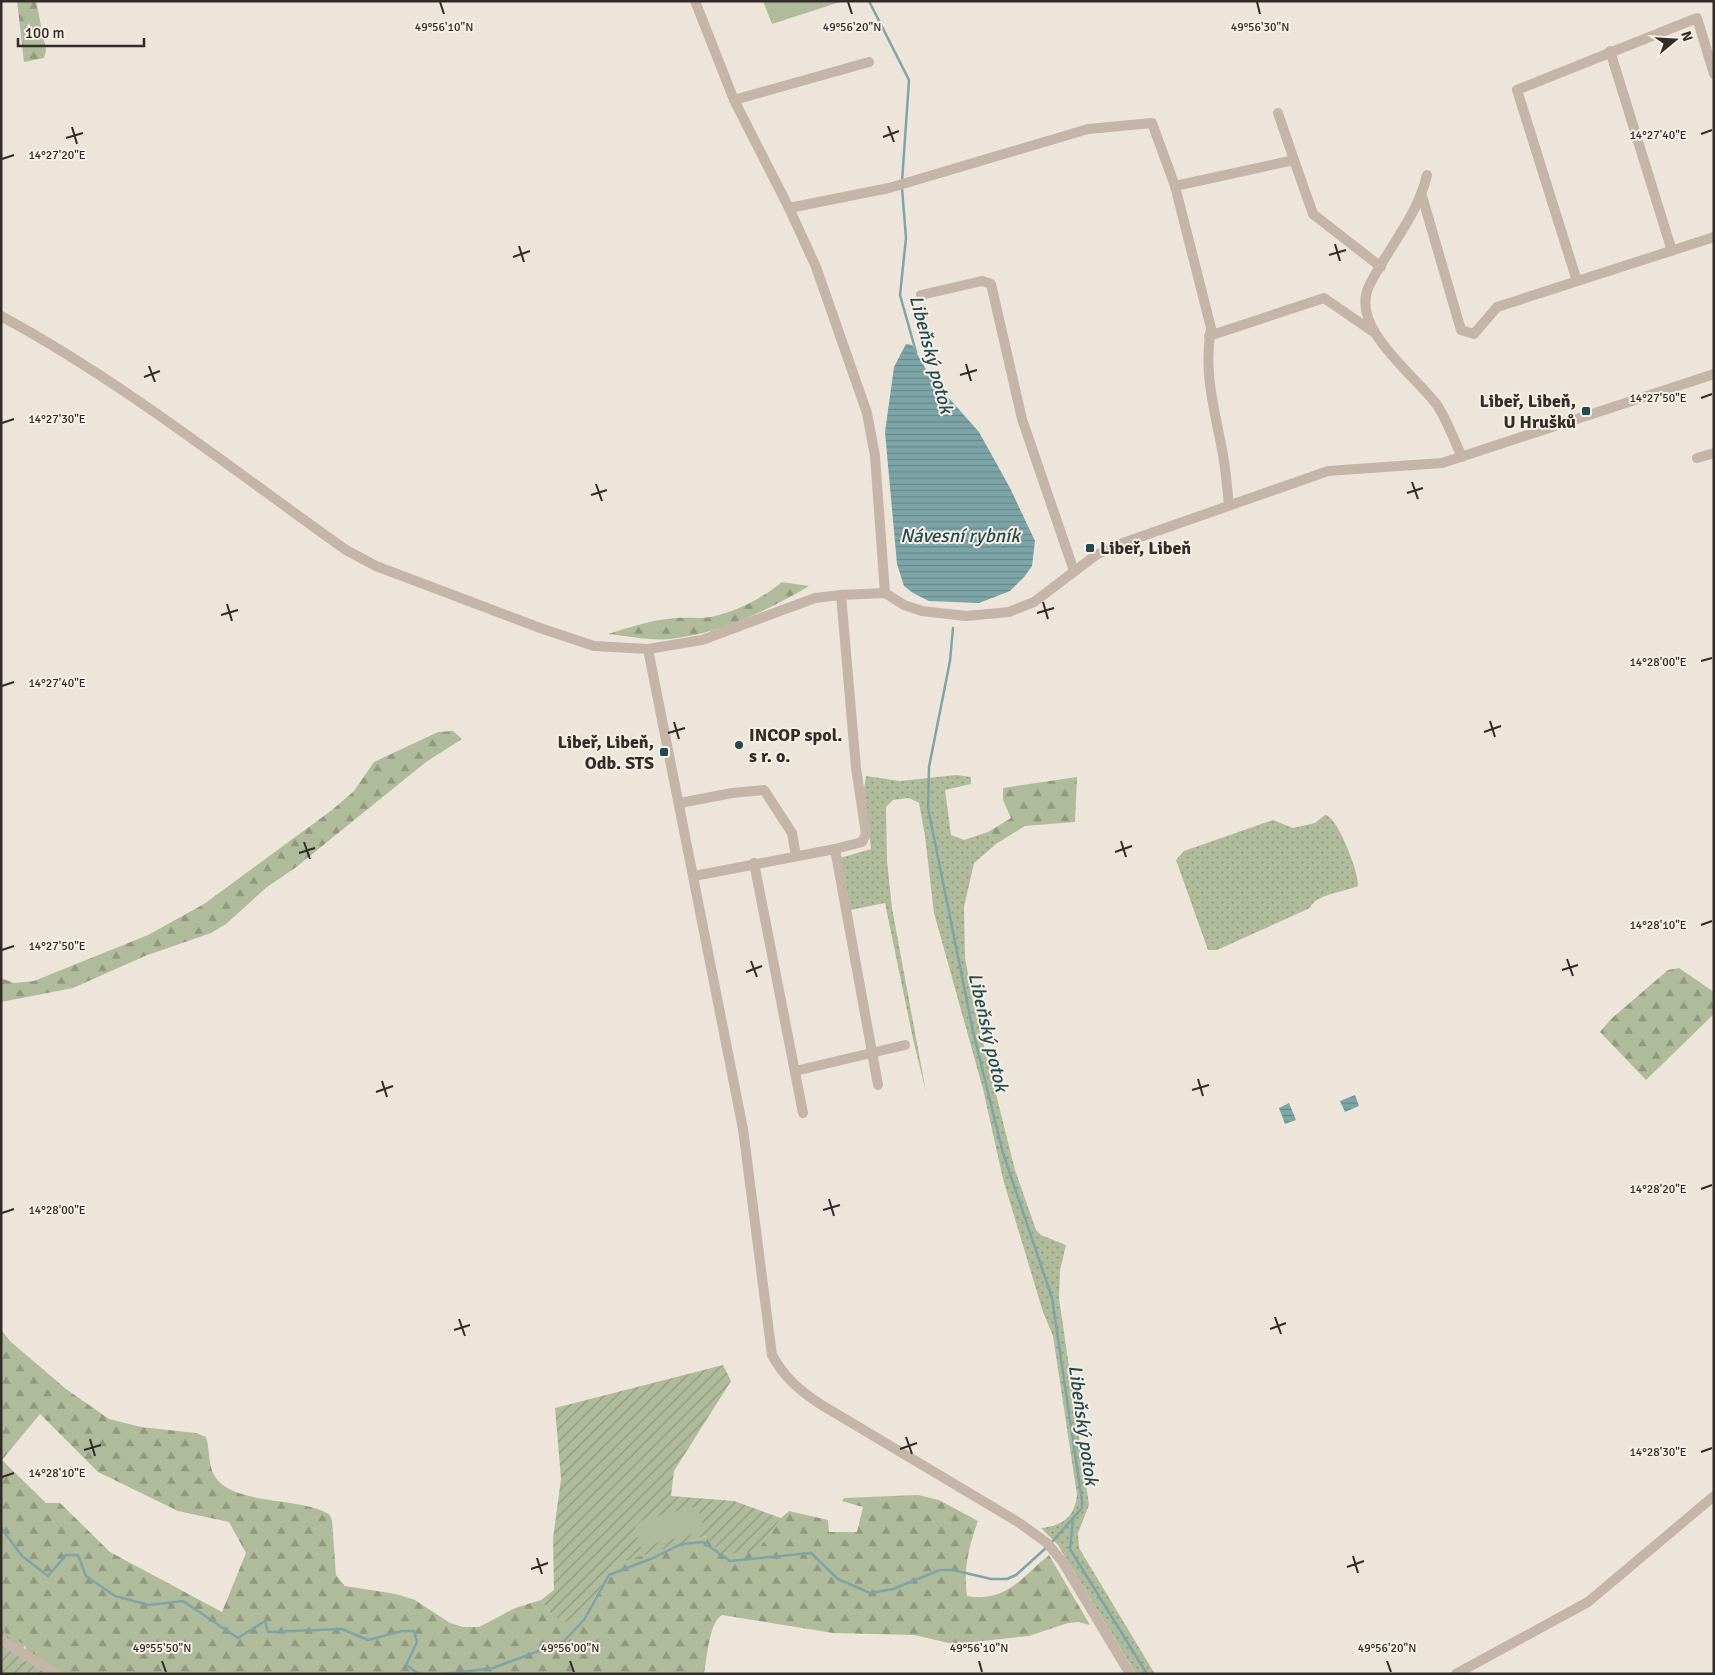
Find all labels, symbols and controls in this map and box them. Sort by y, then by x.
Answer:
scale bar [18,15,144,47]
north arrow [1650,15,1700,65]
text: 49°56'10"N [415,20,473,35]
text: 49°56'20"N [823,20,881,35]
text: 49°56'30"N [1231,20,1289,35]
text: 100 m [25,24,65,42]
text: N [1677,29,1696,43]
text: 14°27'40"E [1629,128,1687,143]
text: 14°27'20"E [28,148,86,163]
water label: Libeňský potok [904,293,959,417]
place label: Libeř, Libeň, U Hrušků [1480,390,1576,433]
text: 14°27'50"E [1629,391,1687,406]
marker: Libeř, Libeň, U Hrušků [1580,405,1592,417]
text: 14°27'30"E [28,412,86,427]
water label: Návesní rybník [900,524,1021,548]
place label: Libeř, Libeň [1100,537,1191,559]
marker: Libeř, Libeň [1084,542,1096,554]
text: 14°28'00"E [1629,655,1687,670]
text: 14°27'40"E [28,676,86,691]
place label: INCOP spol. s r. o. [749,724,842,767]
place label: Libeř, Libeň, Odb. STS [558,731,654,774]
marker: INCOP spol. s r. o. [733,739,745,751]
marker: Libeř, Libeň, Odb. STS [658,746,670,758]
text: 14°28'10"E [1629,918,1687,933]
text: 14°27'50"E [28,939,86,954]
water label: Libeňský potok [963,970,1014,1095]
text: 14°28'20"E [1629,1182,1687,1197]
text: 14°28'00"E [28,1203,86,1218]
water label: Libeňský potok [1063,1363,1104,1488]
text: 14°28'30"E [1629,1445,1687,1460]
text: 14°28'10"E [28,1466,86,1481]
text: 49°55'50"N [133,1641,191,1656]
text: 49°56'00"N [541,1641,599,1656]
text: 49°56'10"N [950,1641,1008,1656]
text: 49°56'20"N [1358,1641,1416,1656]

